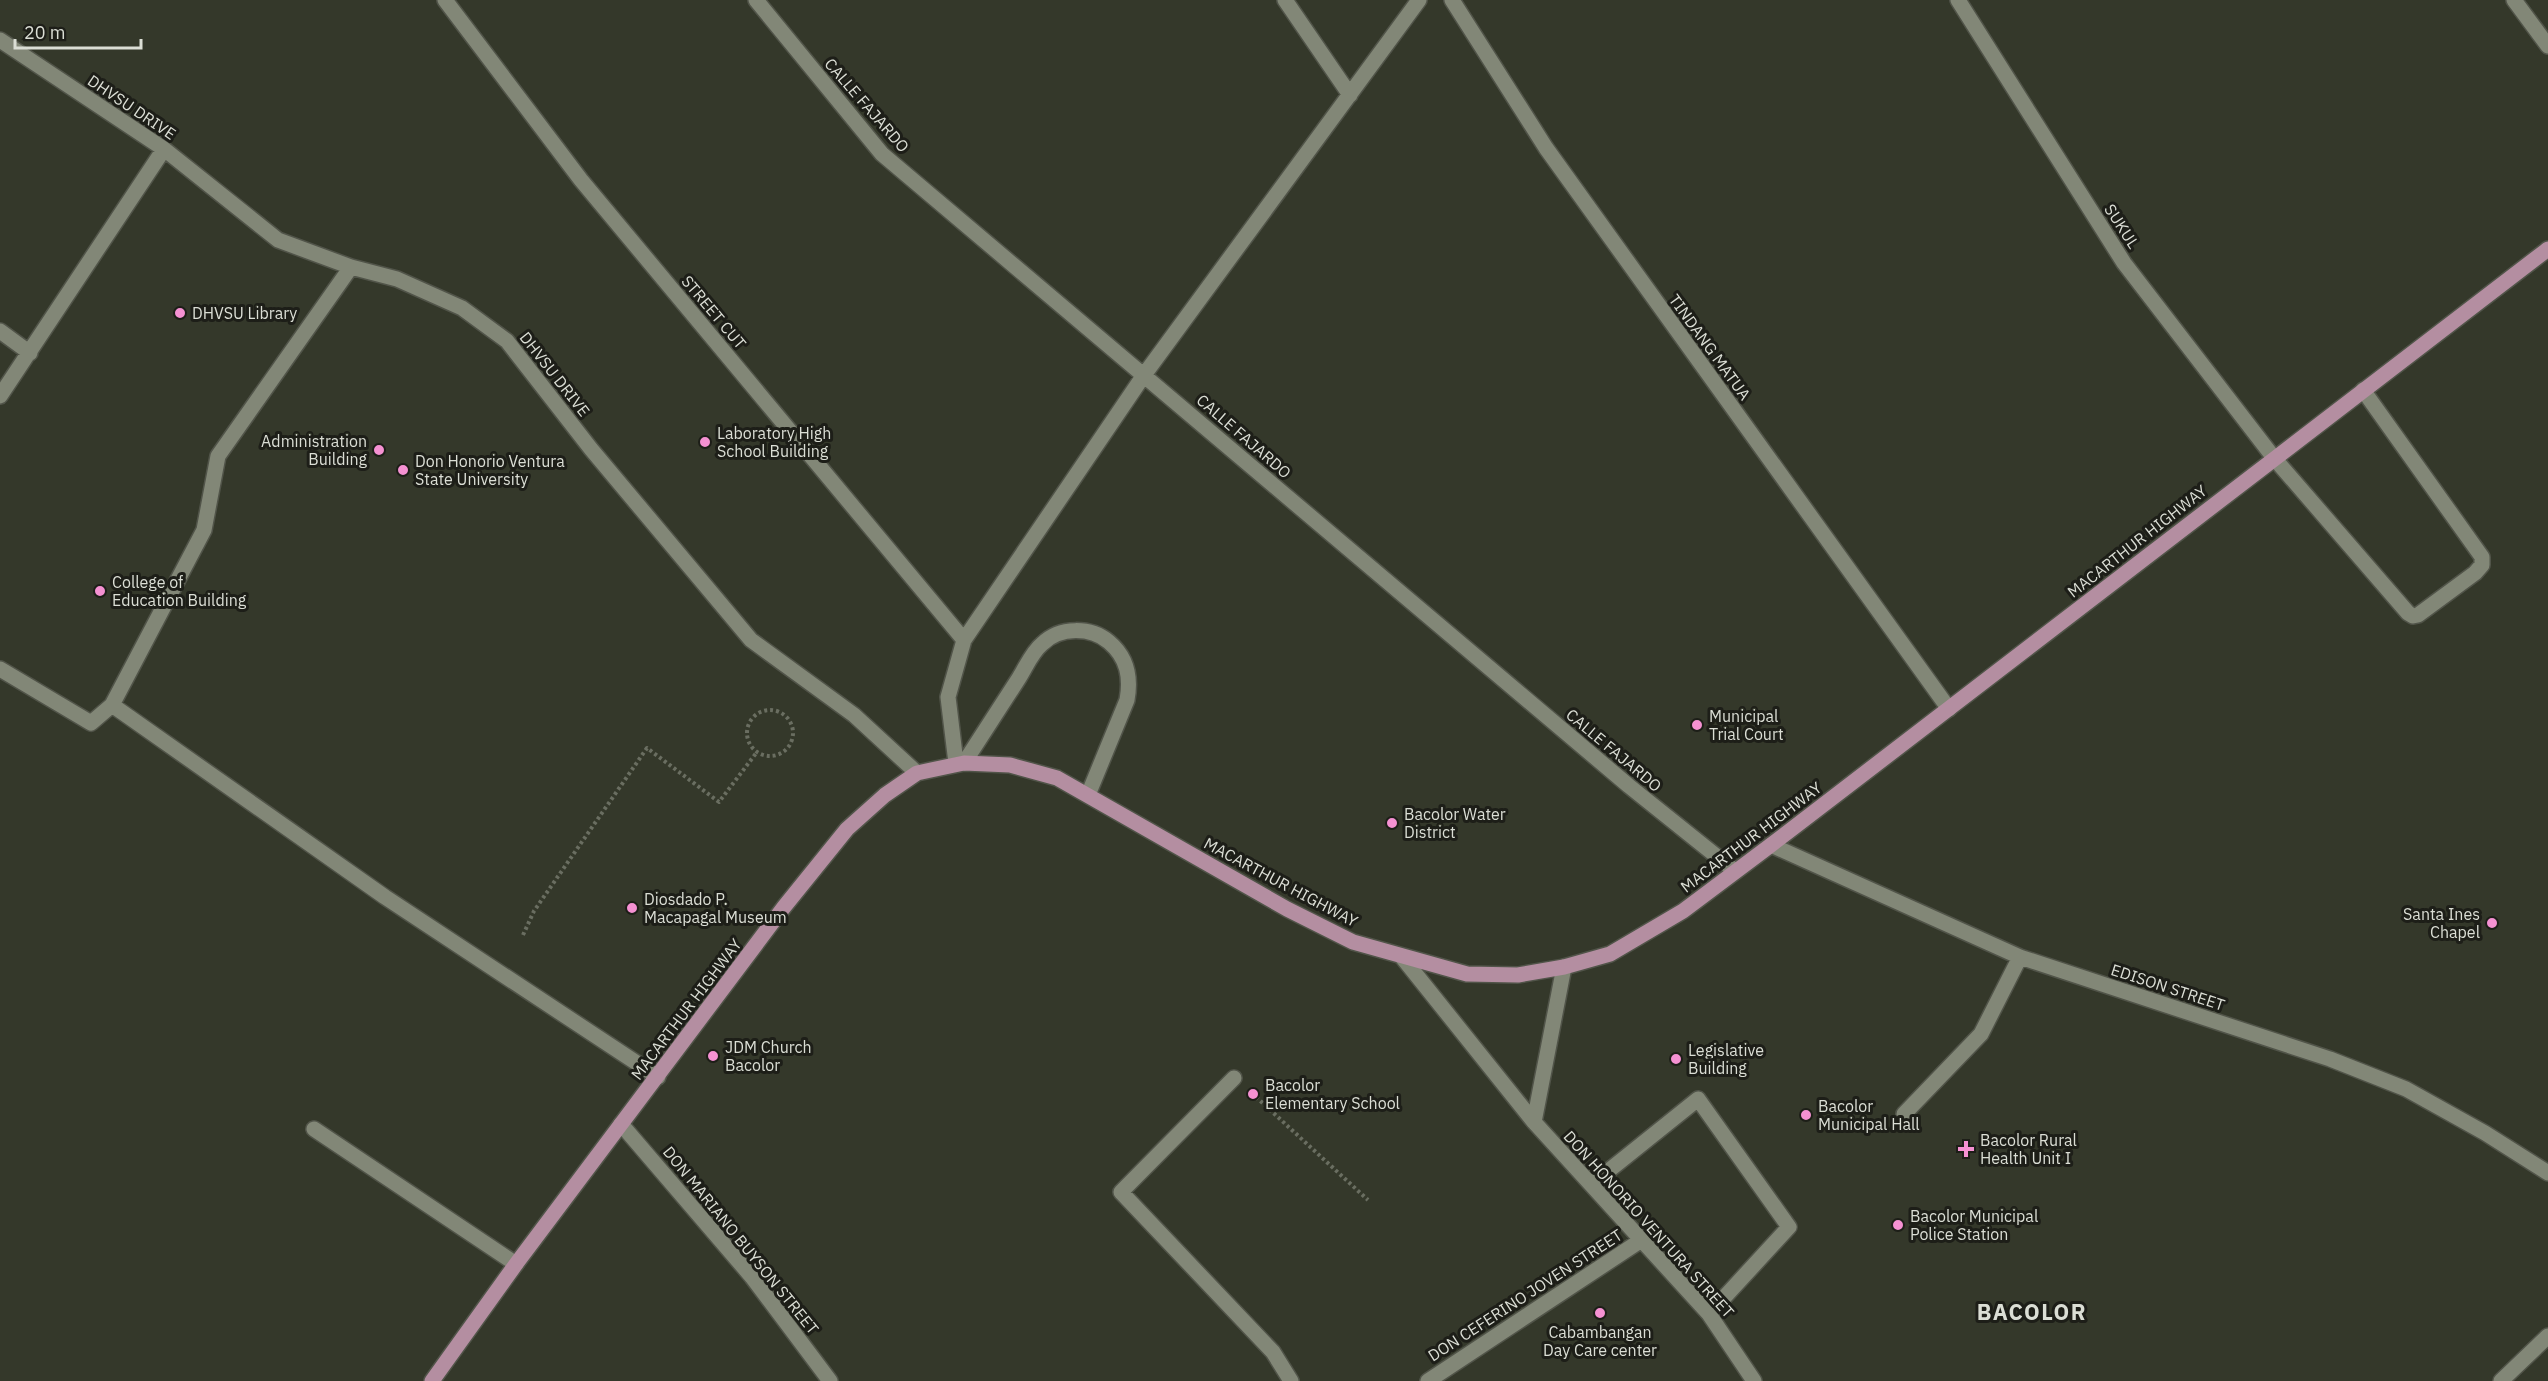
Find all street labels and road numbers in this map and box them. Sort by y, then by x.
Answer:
street label: CALLE FAJARDO [821,54,913,156]
street label: DHVSU DRIVE [84,70,180,144]
street label: SUKUL [2100,200,2144,252]
street label: STREET CUT [677,271,751,353]
street label: TINDANG MATUA [1665,290,1755,404]
street label: DHVSU DRIVE [516,328,594,420]
street label: CALLE FAJARDO [1193,390,1295,482]
street label: MACARTHUR HIGHWAY [2063,480,2211,602]
street label: CALLE FAJARDO [1562,704,1666,796]
street label: MACARTHUR HIGHWAY [1676,777,1826,897]
street label: MACARTHUR HIGHWAY [1201,833,1362,931]
street label: MACARTHUR HIGHWAY [626,934,746,1084]
street label: EDISON STREET [2109,959,2227,1015]
street label: DON HONORIO VENTURA STREET [1560,1126,1738,1322]
street label: DON MARIANO BUYSON STREET [659,1142,823,1338]
street label: DON CEFERINO JOVEN STREET [1424,1225,1626,1365]

